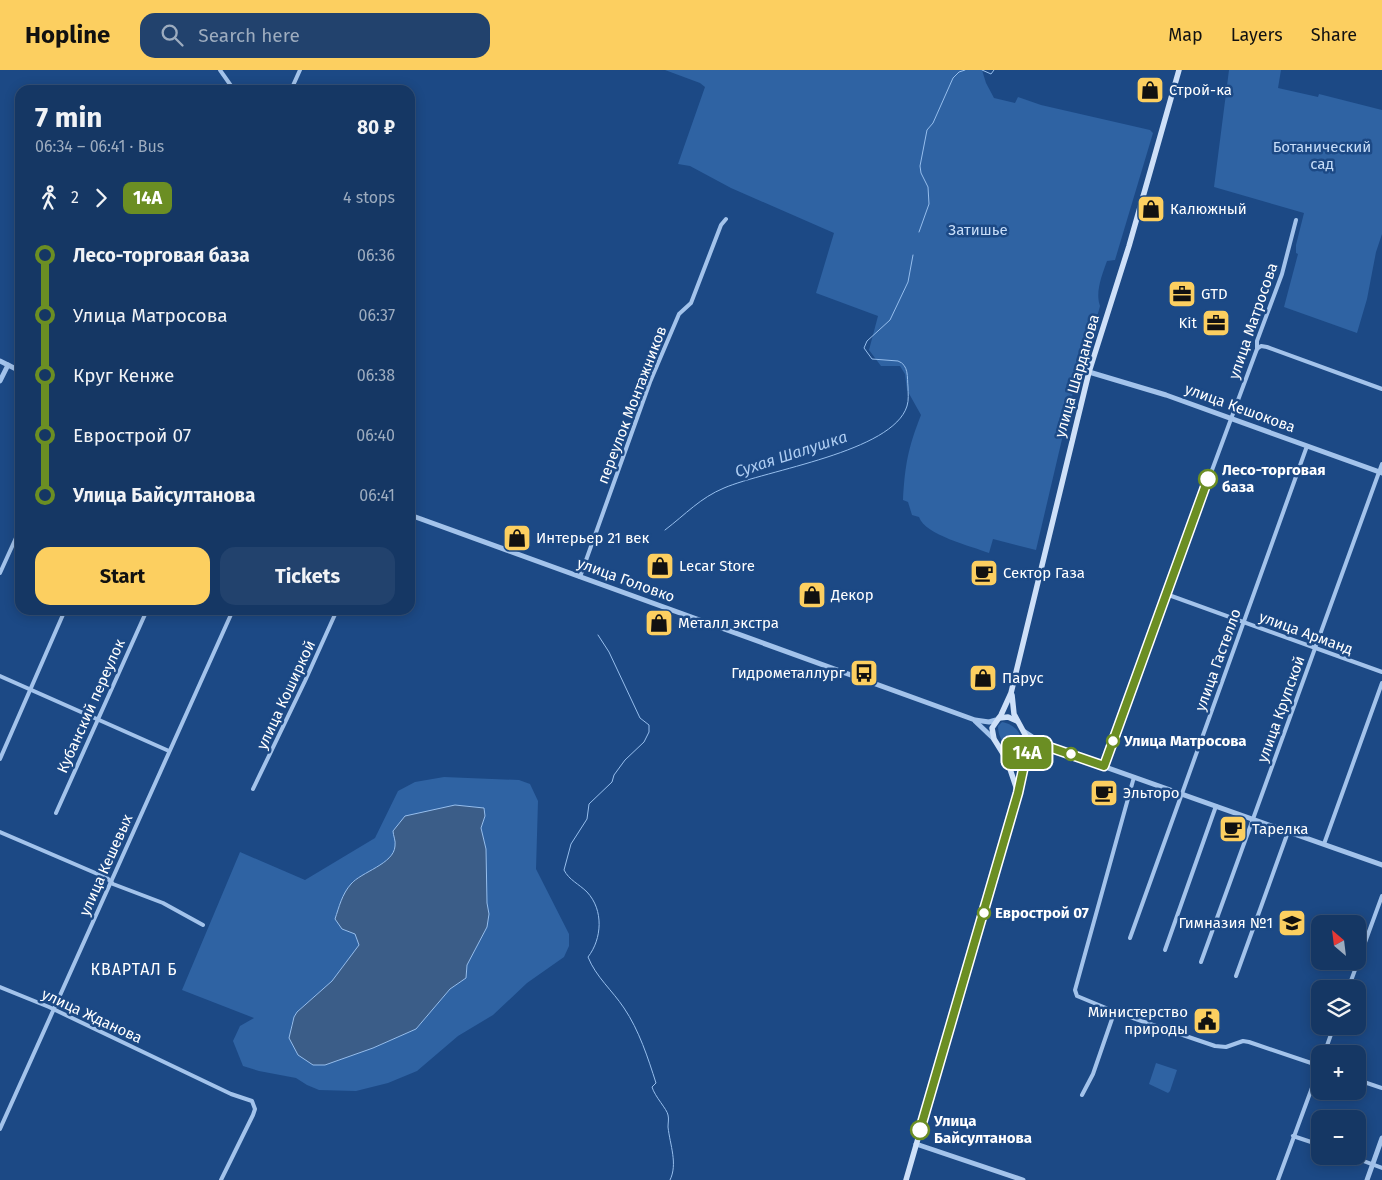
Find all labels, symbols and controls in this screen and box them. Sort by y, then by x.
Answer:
search box [140,13,490,58]
text: Hopline [25,21,110,49]
icon: search [158,21,186,49]
text: Search here [198,24,300,47]
text: Map [1168,24,1203,46]
text: Layers [1231,24,1283,46]
text: Share [1311,24,1357,46]
shop icon: Строй-ка [1135,75,1165,105]
place label: Строй-ка [1169,81,1232,99]
text: 7 min [35,101,102,134]
text: 80 ₽ [357,116,395,139]
text: 06:34 – 06:41 · Bus [35,137,164,156]
park label: Ботанический сад [1273,138,1371,173]
icon: walk [35,184,63,212]
icon: forward [87,184,115,212]
text: 14А [133,187,162,209]
text: 2 [71,188,79,207]
text: 4 stops [343,188,395,207]
shop icon: Калюжный [1136,194,1166,224]
place label: Калюжный [1170,200,1247,218]
park label: Затишье [948,221,1008,239]
text: Лесо-торговая база [73,244,250,267]
text: 06:36 [357,246,395,265]
street label: улица Матросова [1225,260,1281,382]
office icon: GTD [1167,279,1197,309]
place label: GTD [1201,285,1228,303]
text: Улица Матросова [73,304,228,327]
text: 06:37 [359,306,395,325]
office icon: Kit [1201,308,1231,338]
street label: улица Шарданова [1051,312,1103,440]
place label: Kit [1179,314,1198,332]
street label: переулок Монтажников [594,324,670,486]
text: Круг Кенже [73,364,174,387]
text: 06:38 [357,366,395,385]
street label: улица Кешокова [1182,380,1298,436]
text: Еврострой 07 [73,424,191,447]
text: 06:40 [356,426,395,445]
water label: Сухая Шалушка [732,427,850,481]
place label: Лесо-торговая база [1222,461,1326,496]
marker: Лесо-торговая база [1198,469,1218,489]
text: Улица Байсултанова [73,484,255,507]
text: 06:41 [359,486,395,505]
shop icon: Интерьер 21 век [502,523,532,553]
place label: Интерьер 21 век [536,529,650,547]
button: Start [35,547,210,605]
button: Tickets [220,547,395,605]
shop icon: Lecar Store [645,551,675,581]
street label: улица Головко [575,554,677,606]
place label: Lecar Store [679,557,755,575]
cafe icon: Сектор Газа [969,558,999,588]
place label: Сектор Газа [1003,564,1085,582]
shop icon: Декор [797,580,827,610]
place label: Декор [830,586,874,604]
street label: улица Гастелло [1191,606,1245,714]
shop icon: Металл экстра [644,608,674,638]
street label: улица Арманд [1257,608,1355,658]
place label: Металл экстра [678,614,779,632]
street label: Кубанский переулок [53,636,129,776]
street label: улица Коширкой [253,638,319,752]
street label: улица Крупской [1253,653,1309,765]
bus stop icon: Гидрометаллург [849,658,879,688]
shop icon: Парус [968,663,998,693]
place label: Гидрометаллург [731,664,846,682]
place label: Парус [1002,669,1044,687]
place label: Улица Матросова [1123,732,1247,750]
marker: Улица Матросова [1106,734,1120,748]
line badge: 14А [998,737,1056,769]
text: 14А [1012,742,1042,764]
unlabelled marker [1064,747,1078,761]
cafe icon: Эльторо [1089,778,1119,808]
place label: Эльторо [1123,784,1180,802]
street label: улица Кешевых [76,811,137,919]
cafe icon: Тарелка [1218,814,1248,844]
place label: Тарелка [1252,820,1308,838]
place label: Еврострой 07 [995,904,1089,922]
marker: Еврострой 07 [977,906,991,920]
school or university icon: Гимназия №1 [1277,908,1307,938]
place label: Гимназия №1 [1178,914,1273,932]
north arrow [1311,915,1366,970]
map controls [1311,915,1366,1165]
district label: КВАРТАЛ Б [91,960,177,979]
button: layers [1311,980,1366,1035]
street label: улица Жданова [39,985,145,1047]
place label: Министерство природы [1088,1003,1188,1038]
public building icon: Министерство природы [1192,1006,1222,1036]
button: + [1311,1045,1366,1100]
button: − [1311,1110,1366,1165]
place label: Улица Байсултанова [933,1112,1032,1147]
marker: Улица Байсултанова [910,1120,930,1140]

